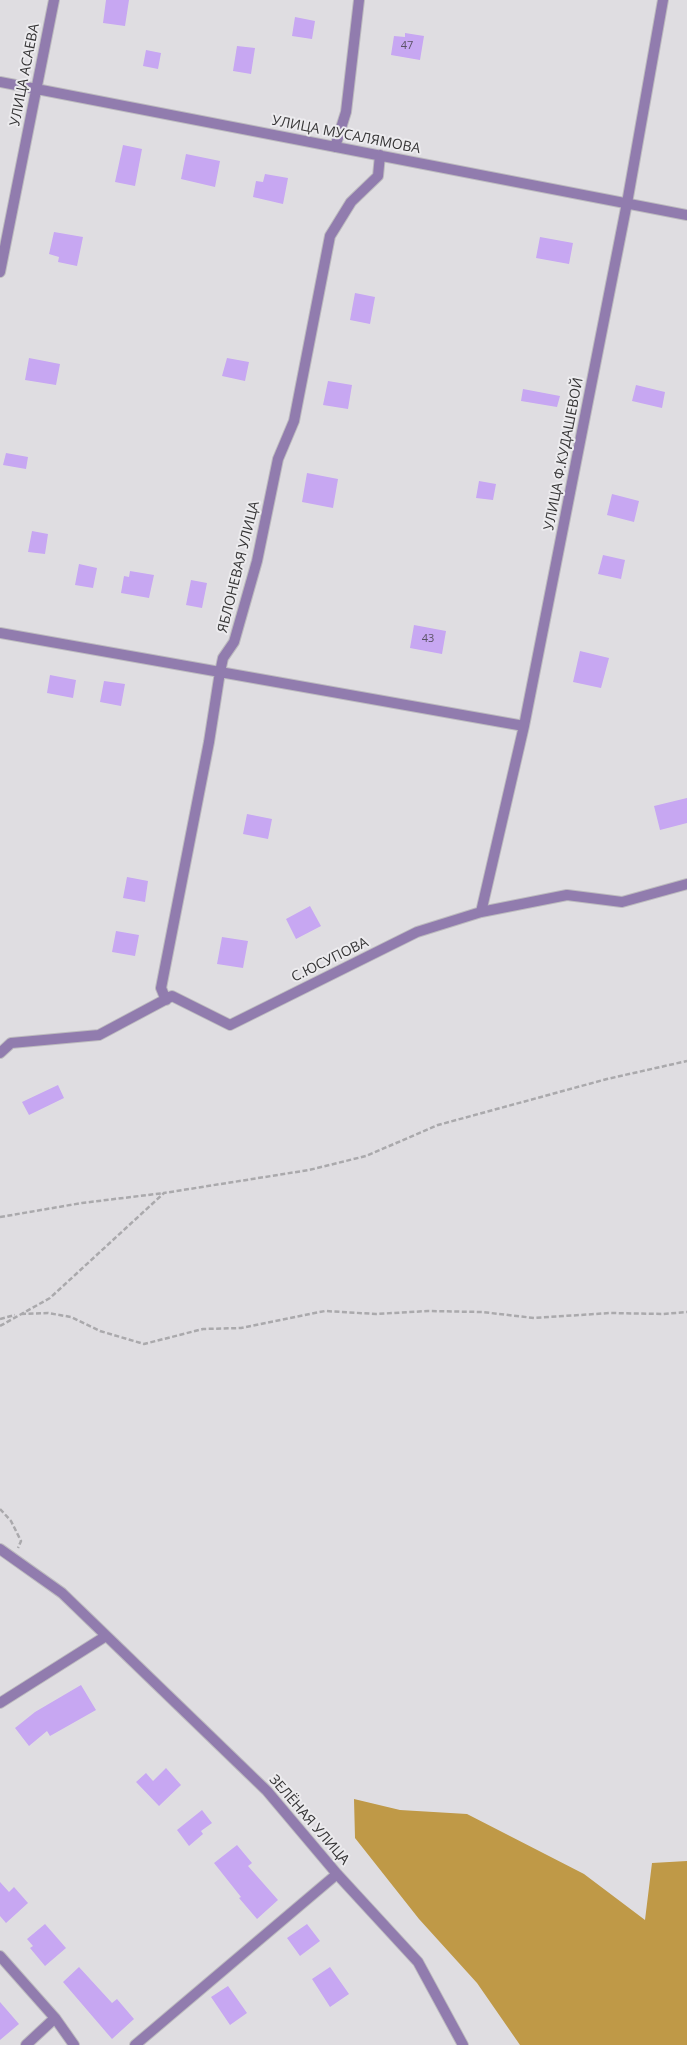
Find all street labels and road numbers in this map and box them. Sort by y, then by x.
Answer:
street label: УЛИЦА АСАЕВА [7,22,43,128]
street label: УЛИЦА МУСАЛЯМОВА [270,112,422,158]
street label: УЛИЦА Ф.КУДАШЕВОЙ [541,376,587,532]
street label: ЯБЛОНЕВАЯ УЛИЦА [215,500,263,634]
street label: С.ЮСУПОВА [289,934,371,986]
street label: ЗЕЛЁНАЯ УЛИЦА [265,1772,353,1868]

